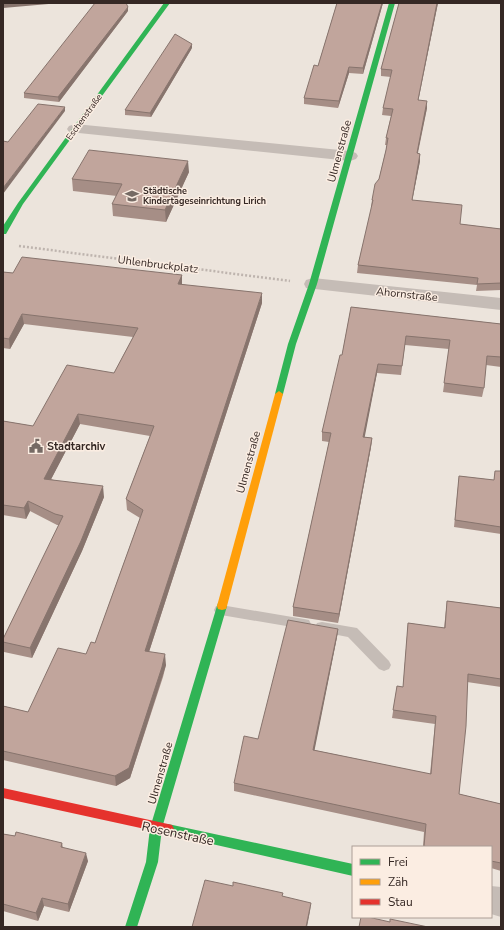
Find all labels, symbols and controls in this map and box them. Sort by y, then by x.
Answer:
street label: Eschenstraße [63,91,105,143]
street label: Ulmenstraße [324,118,355,184]
place label: Städtische Kindertageseinrichtung Lirich [143,185,266,207]
school or university icon: Städtische Kindertageseinrichtung Lirich [124,188,140,204]
street label: Uhlenbruckplatz [117,252,199,277]
street label: Ahornstraße [375,284,439,305]
street label: Ulmenstraße [233,429,264,495]
public building icon: Stadtarchiv [28,438,44,454]
place label: Stadtarchiv [47,439,106,454]
street label: Ulmenstraße [144,740,177,806]
street label: Rosenstraße [140,818,216,850]
legend [352,846,492,918]
text: Frei [388,854,408,870]
text: Zäh [388,874,408,890]
text: Stau [388,894,413,910]

